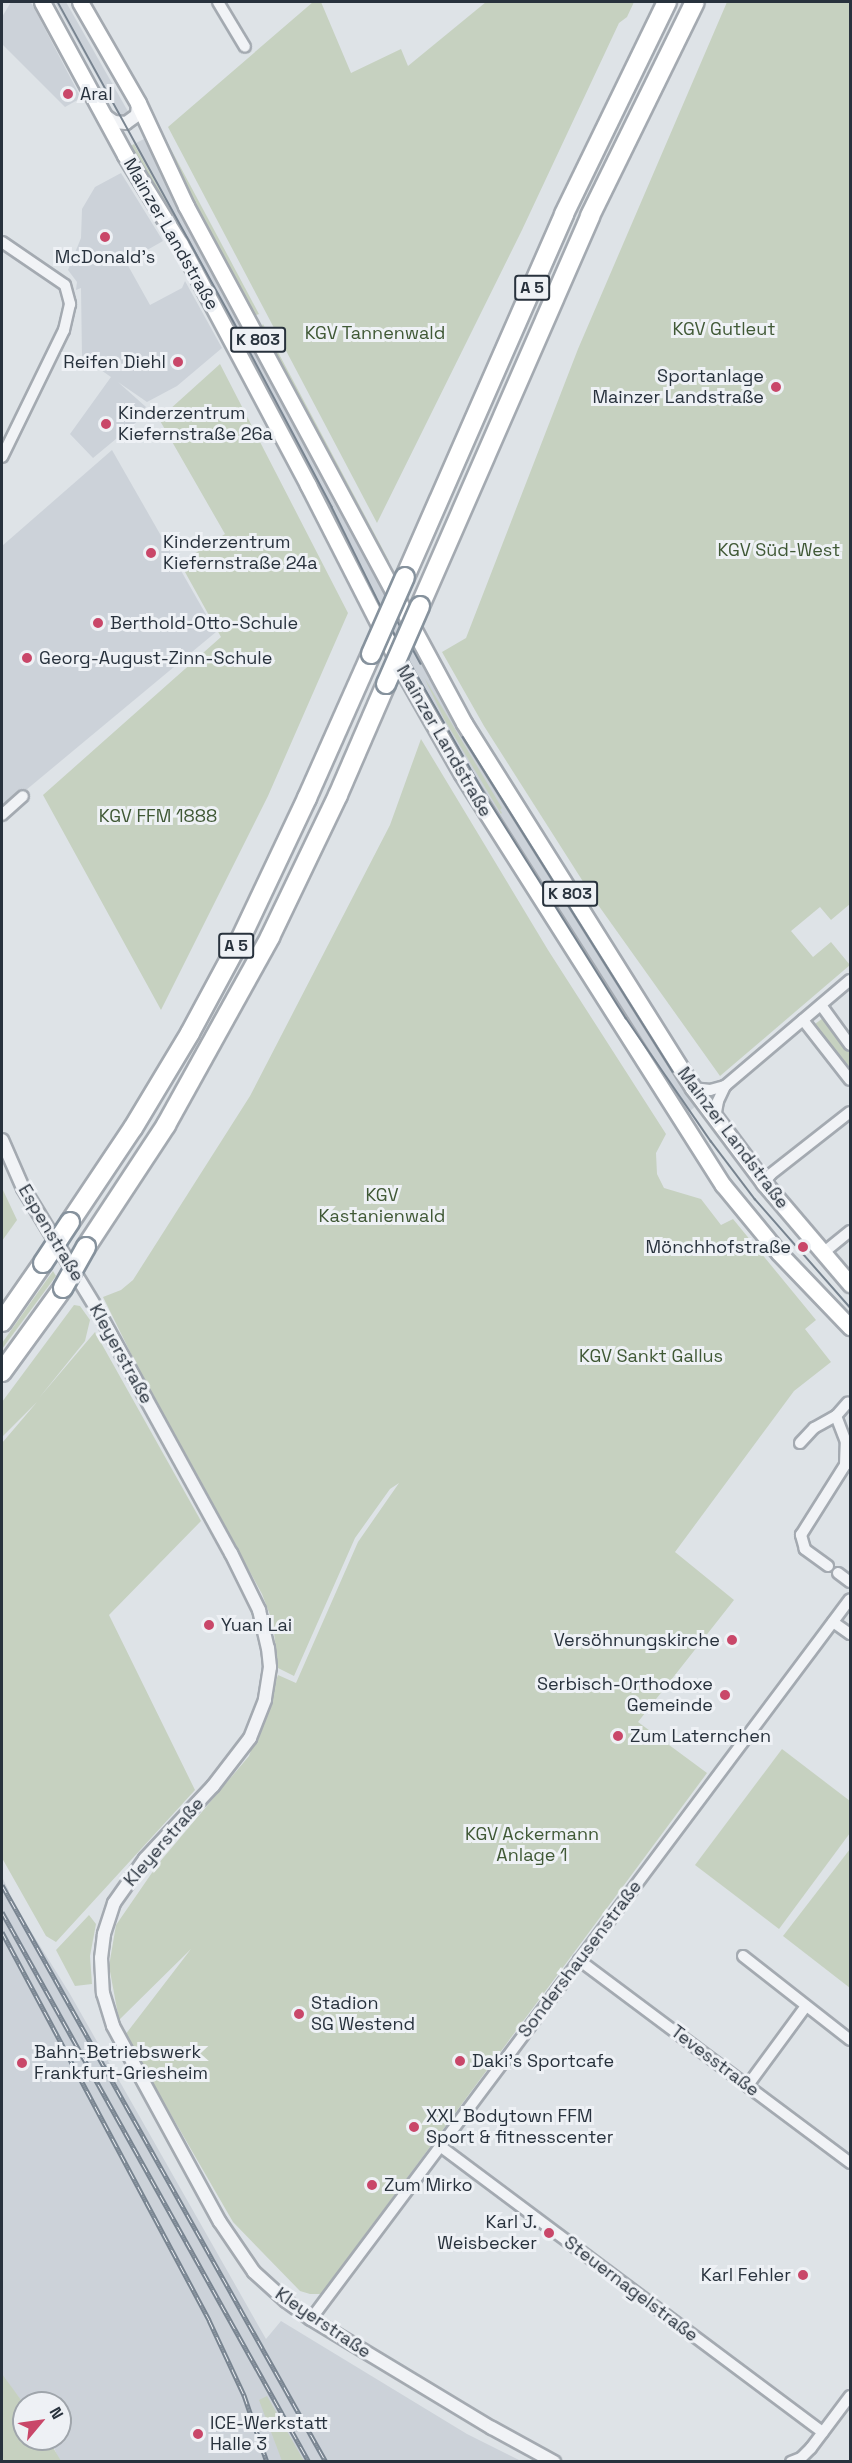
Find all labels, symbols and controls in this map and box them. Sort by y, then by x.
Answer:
place label: Aral [80,83,113,105]
marker: Aral [61,87,75,101]
street label: Mainzer Landstraße [119,154,223,314]
marker: McDonald's [98,230,112,244]
place label: McDonald's [55,246,155,268]
road number: A 5 [514,275,550,301]
park label: KGV Gutleut [672,318,776,340]
park label: KGV Tannenwald [304,322,446,344]
road number: K 803 [230,327,286,353]
place label: Reifen Diehl [63,351,166,373]
marker: Reifen Diehl [171,355,185,369]
place label: Sportanlage Mainzer Landstraße [592,366,764,409]
marker: Sportanlage Mainzer Landstraße [769,380,783,394]
place label: Kinderzentrum Kiefernstraße 26a [118,403,273,446]
marker: Kinderzentrum Kiefernstraße 26a [99,417,113,431]
place label: Kinderzentrum Kiefernstraße 24a [163,532,318,574]
park label: KGV Süd-West [717,539,841,561]
marker: Kinderzentrum Kiefernstraße 24a [144,546,158,560]
place label: Berthold-Otto-Schule [110,612,298,634]
marker: Berthold-Otto-Schule [91,616,105,630]
place label: Georg-August-Zinn-Schule [39,647,272,669]
marker: Georg-August-Zinn-Schule [20,651,34,665]
street label: Mainzer Landstraße [392,661,496,821]
park label: KGV FFM 1888 [99,805,217,827]
road number: K 803 [542,881,598,907]
road number: A 5 [218,933,254,959]
street label: Mainzer Landstraße [673,1063,793,1213]
street label: Espenstraße [14,1181,88,1285]
park label: KGV Kastanienwald [319,1185,445,1228]
place label: Mönchhofstraße [645,1236,791,1258]
marker: Mönchhofstraße [796,1240,810,1254]
street label: Kleyerstraße [85,1300,157,1408]
park label: KGV Sankt Gallus [579,1345,723,1367]
place label: Yuan Lai [221,1614,292,1636]
marker: Yuan Lai [202,1618,216,1632]
place label: Versöhnungskirche [554,1629,720,1651]
marker: Versöhnungskirche [725,1633,739,1647]
place label: Serbisch-Orthodoxe Gemeinde [537,1674,713,1716]
marker: Serbisch-Orthodoxe Gemeinde [718,1688,732,1702]
place label: Zum Laternchen [630,1725,771,1747]
marker: Zum Laternchen [611,1729,625,1743]
street label: Kleyerstraße [120,1793,208,1891]
park label: KGV Ackermann Anlage 1 [465,1824,599,1866]
street label: Sondershausenstraße [514,1876,646,2042]
place label: Stadion SG Westend [311,1993,415,2036]
marker: Stadion SG Westend [292,2007,306,2021]
street label: Tevesstraße [667,2021,763,2101]
place label: Bahn-Betriebswerk Frankfurt-Griesheim [34,2042,208,2084]
place label: Daki's Sportcafe [472,2050,614,2072]
marker: Daki's Sportcafe [453,2054,467,2068]
marker: Bahn-Betriebswerk Frankfurt-Griesheim [15,2056,29,2070]
place label: XXL Bodytown FFM Sport & fitnesscenter [426,2106,613,2148]
marker: XXL Bodytown FFM Sport & fitnesscenter [407,2120,421,2134]
place label: Zum Mirko [384,2174,473,2196]
marker: Zum Mirko [365,2178,379,2192]
place label: Karl J. Weisbecker [437,2212,537,2254]
marker: Karl J. Weisbecker [542,2226,556,2240]
street label: Steuernagelstraße [560,2232,702,2346]
place label: Karl Fehler [701,2264,791,2286]
marker: Karl Fehler [796,2268,810,2282]
street label: Kleyerstraße [271,2283,375,2363]
north arrow [12,2391,72,2451]
text: N [45,2403,68,2423]
place label: ICE-Werkstatt Halle 3 [210,2413,328,2456]
marker: ICE-Werkstatt Halle 3 [191,2427,205,2441]

